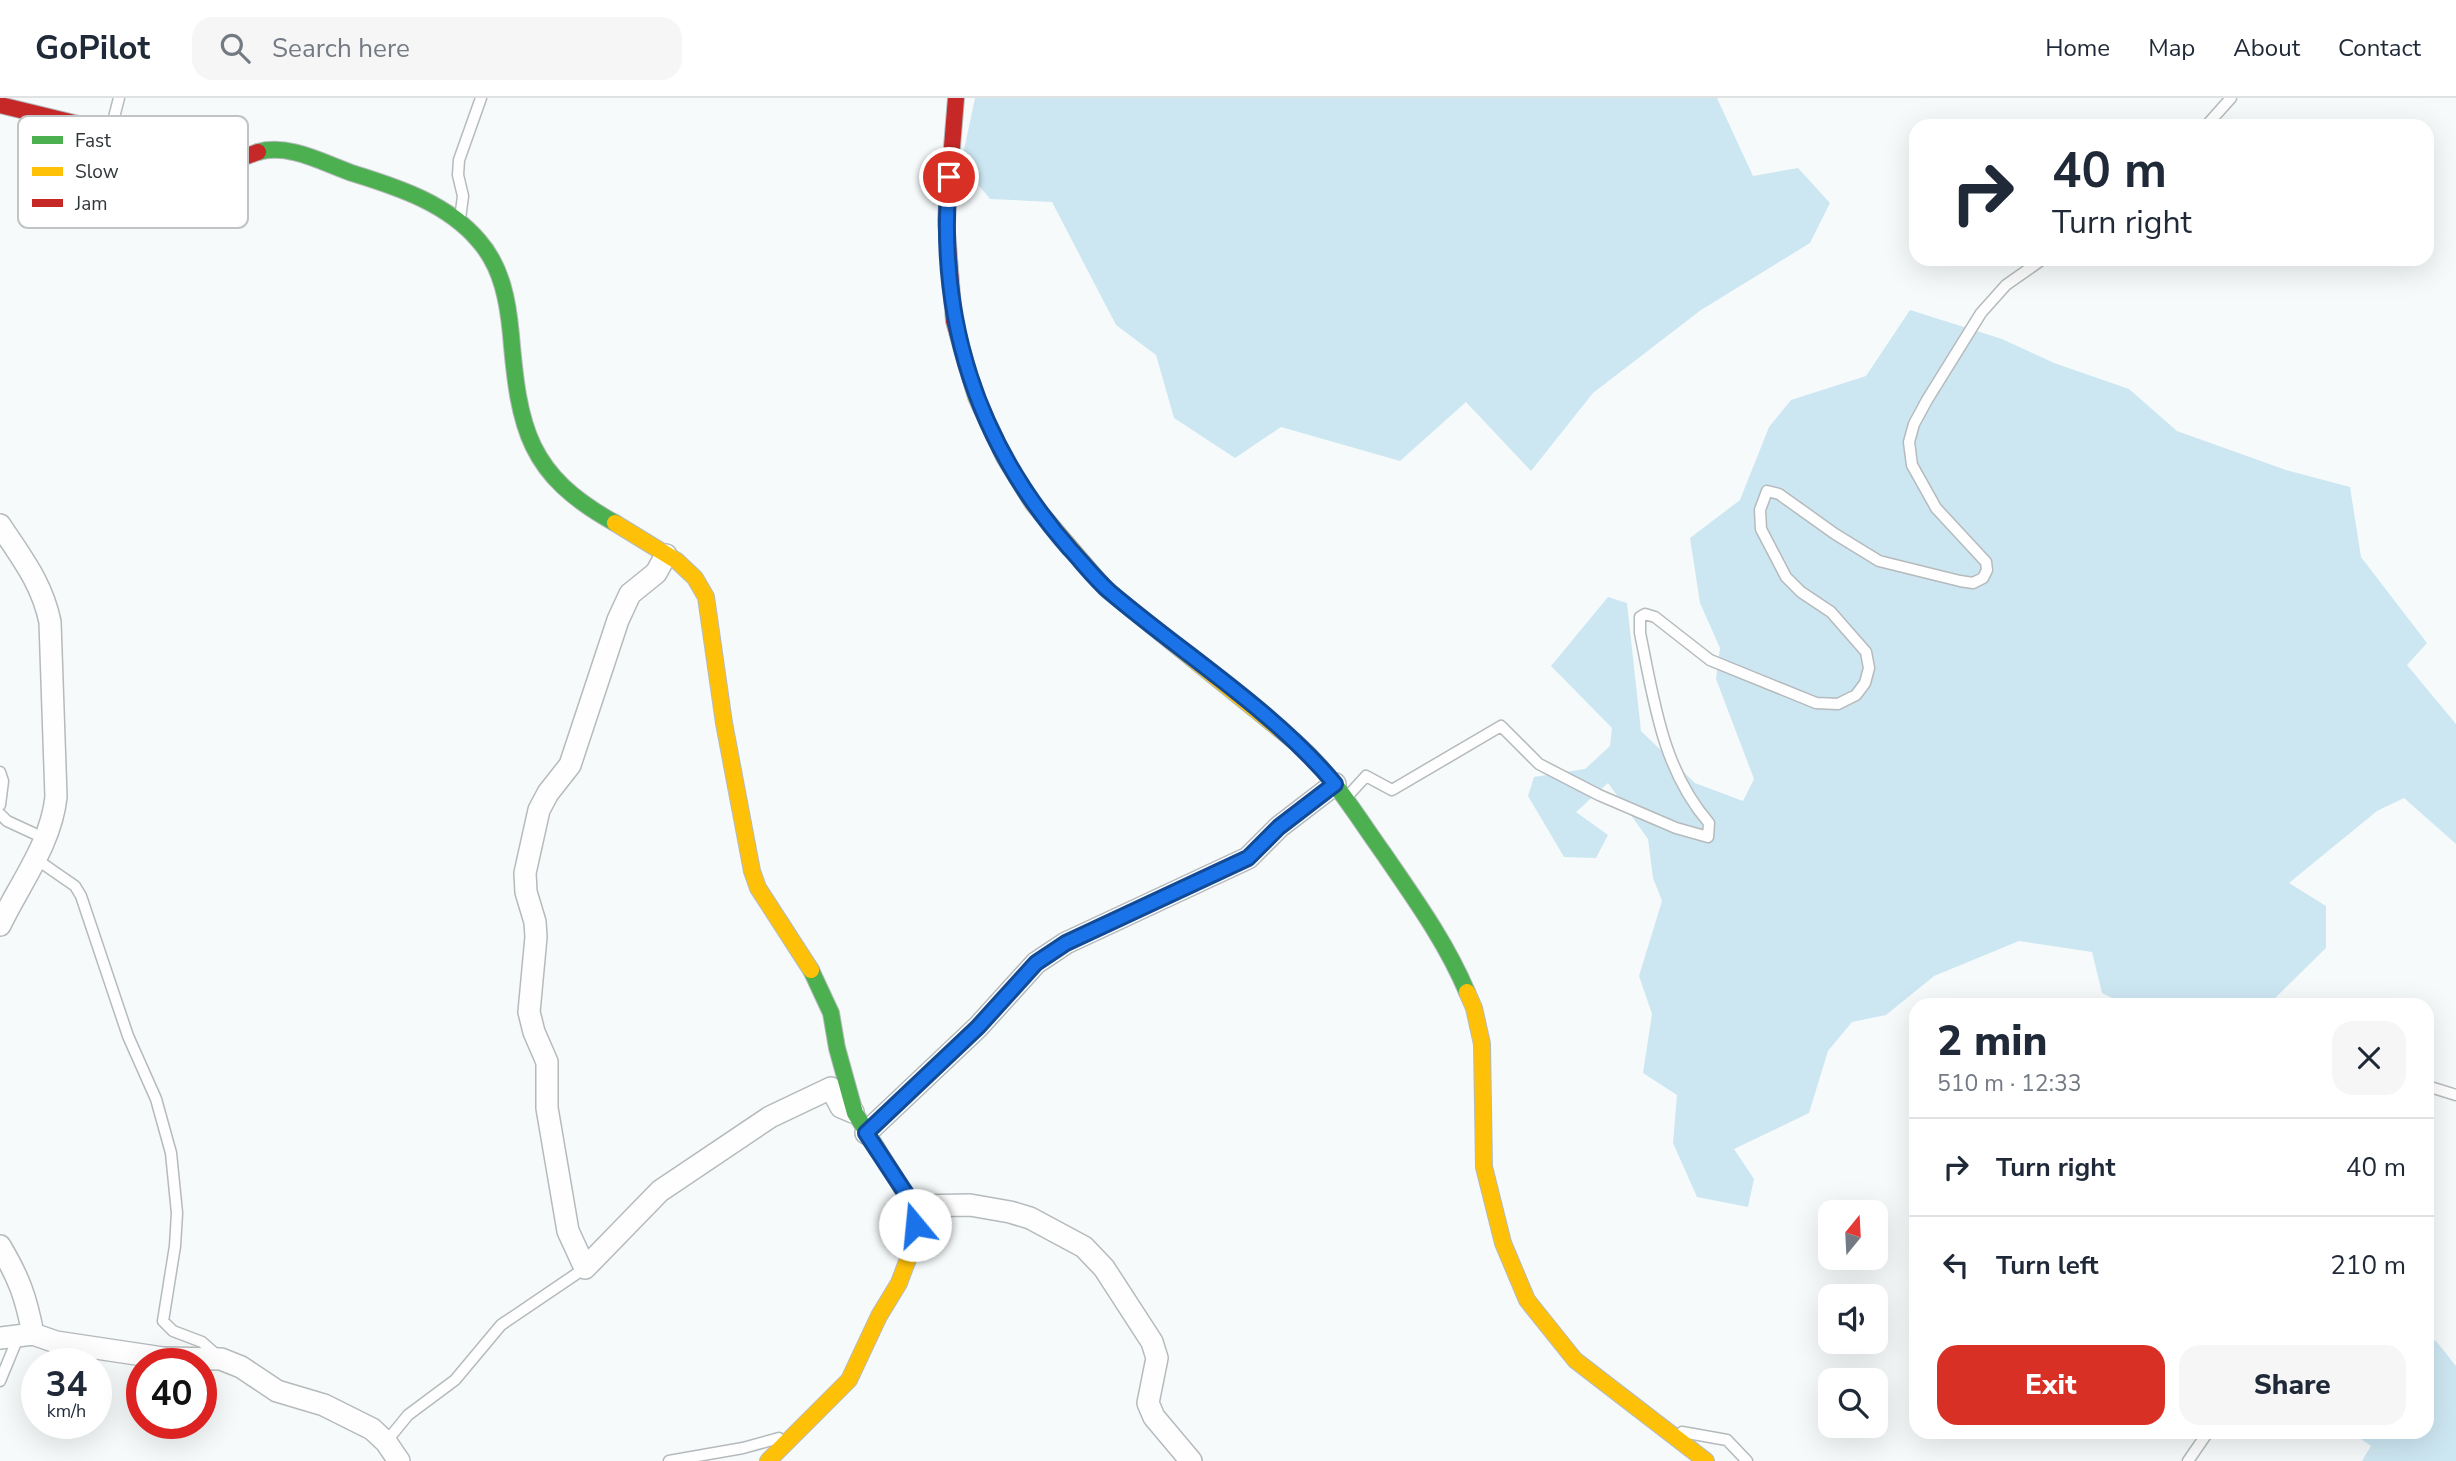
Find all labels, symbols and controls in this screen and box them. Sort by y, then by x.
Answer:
search box [192,17,682,80]
text: GoPilot [35,26,150,71]
icon: search [216,29,254,67]
text: Search here [272,31,410,66]
text: Home [2045,32,2110,64]
text: Map [2148,32,2195,64]
text: About [2233,32,2300,64]
text: Contact [2338,32,2421,64]
legend [18,116,248,228]
text: Fast [75,128,111,154]
text: 40 m [2052,137,2167,204]
pin [919,147,979,207]
icon: right [1937,147,2028,238]
icon: arrive [930,158,968,196]
text: Slow [75,159,119,185]
text: Jam [74,191,108,217]
text: Turn right [2052,201,2192,244]
text: 2 min [1937,1013,2047,1070]
button: close [2332,1021,2406,1095]
text: 510 m · 12:33 [1937,1068,2082,1099]
icon: right [1937,1148,1975,1186]
text: Turn right [1996,1150,2115,1185]
text: 40 m [2346,1150,2406,1185]
position arrow [878,1188,952,1262]
north arrow [1818,1200,1888,1270]
map controls [1818,1200,1888,1438]
icon: left [1937,1246,1975,1284]
text: Turn left [1996,1248,2099,1283]
text: 210 m [2330,1248,2406,1283]
button: sound [1818,1284,1888,1354]
button: Exit [1937,1345,2165,1425]
button: Share [2179,1345,2406,1425]
speed limit sign: 40 [126,1348,217,1439]
text: 34 [45,1361,88,1408]
button: search [1818,1368,1888,1438]
text: km/h [47,1399,86,1423]

